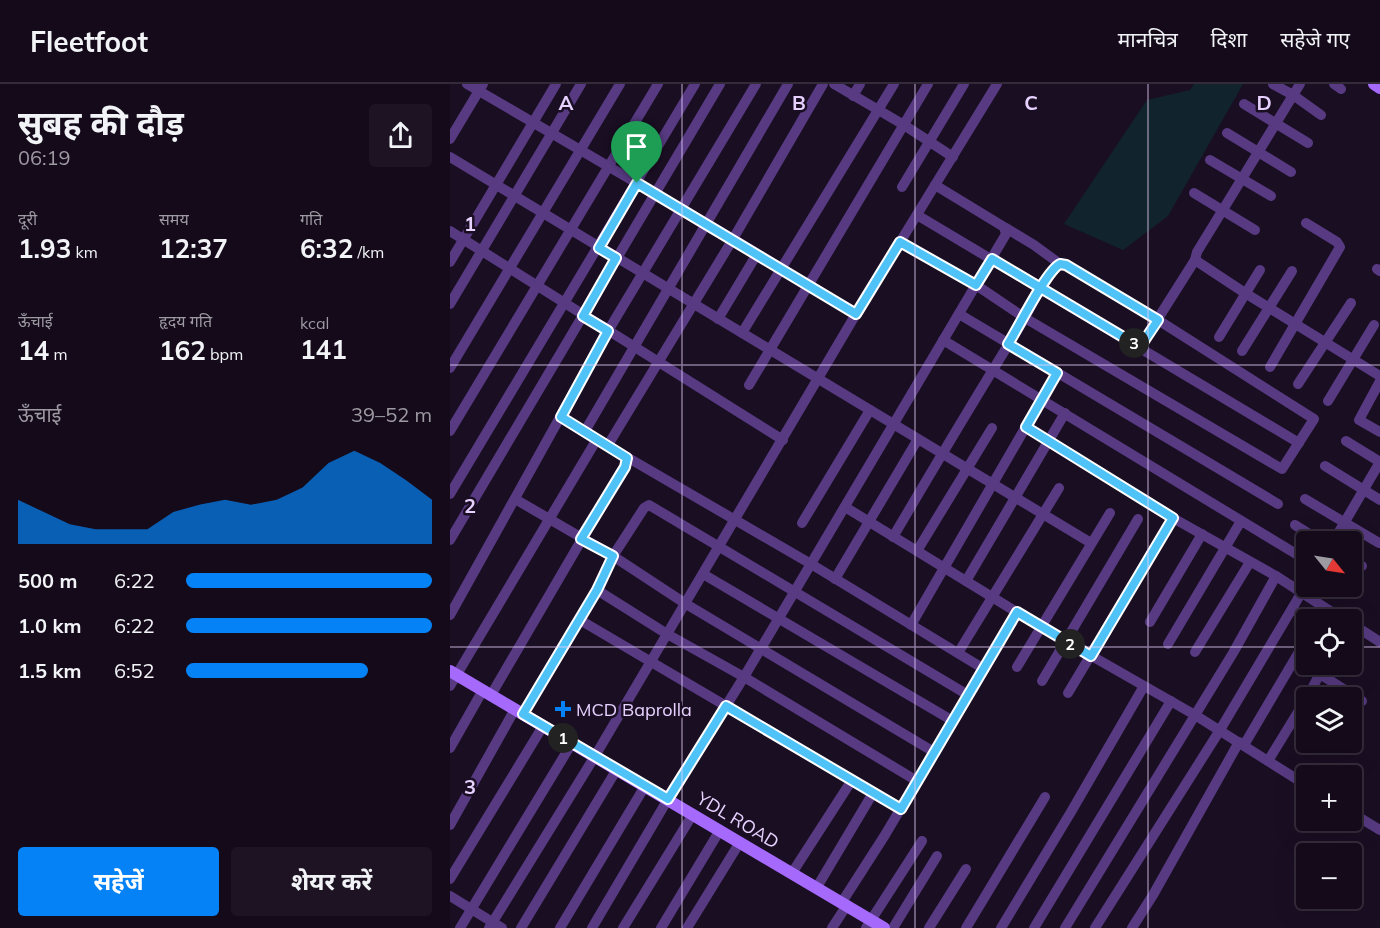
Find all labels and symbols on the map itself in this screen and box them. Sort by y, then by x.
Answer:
text: A [559,90,574,115]
text: B [792,90,806,115]
text: C [1024,90,1038,115]
text: D [1256,90,1272,115]
pin [611,121,662,183]
text: 1 [464,211,476,236]
pin: 3 [1119,328,1149,358]
text: 2 [464,493,476,518]
north arrow [1296,531,1362,597]
pin: 2 [1055,629,1085,659]
place label: MCD Baprolla [576,698,692,721]
marker: MCD Baprolla [554,700,572,718]
pin: 1 [548,723,578,753]
text: 3 [464,774,476,799]
street label: YDL ROAD [692,786,783,854]

